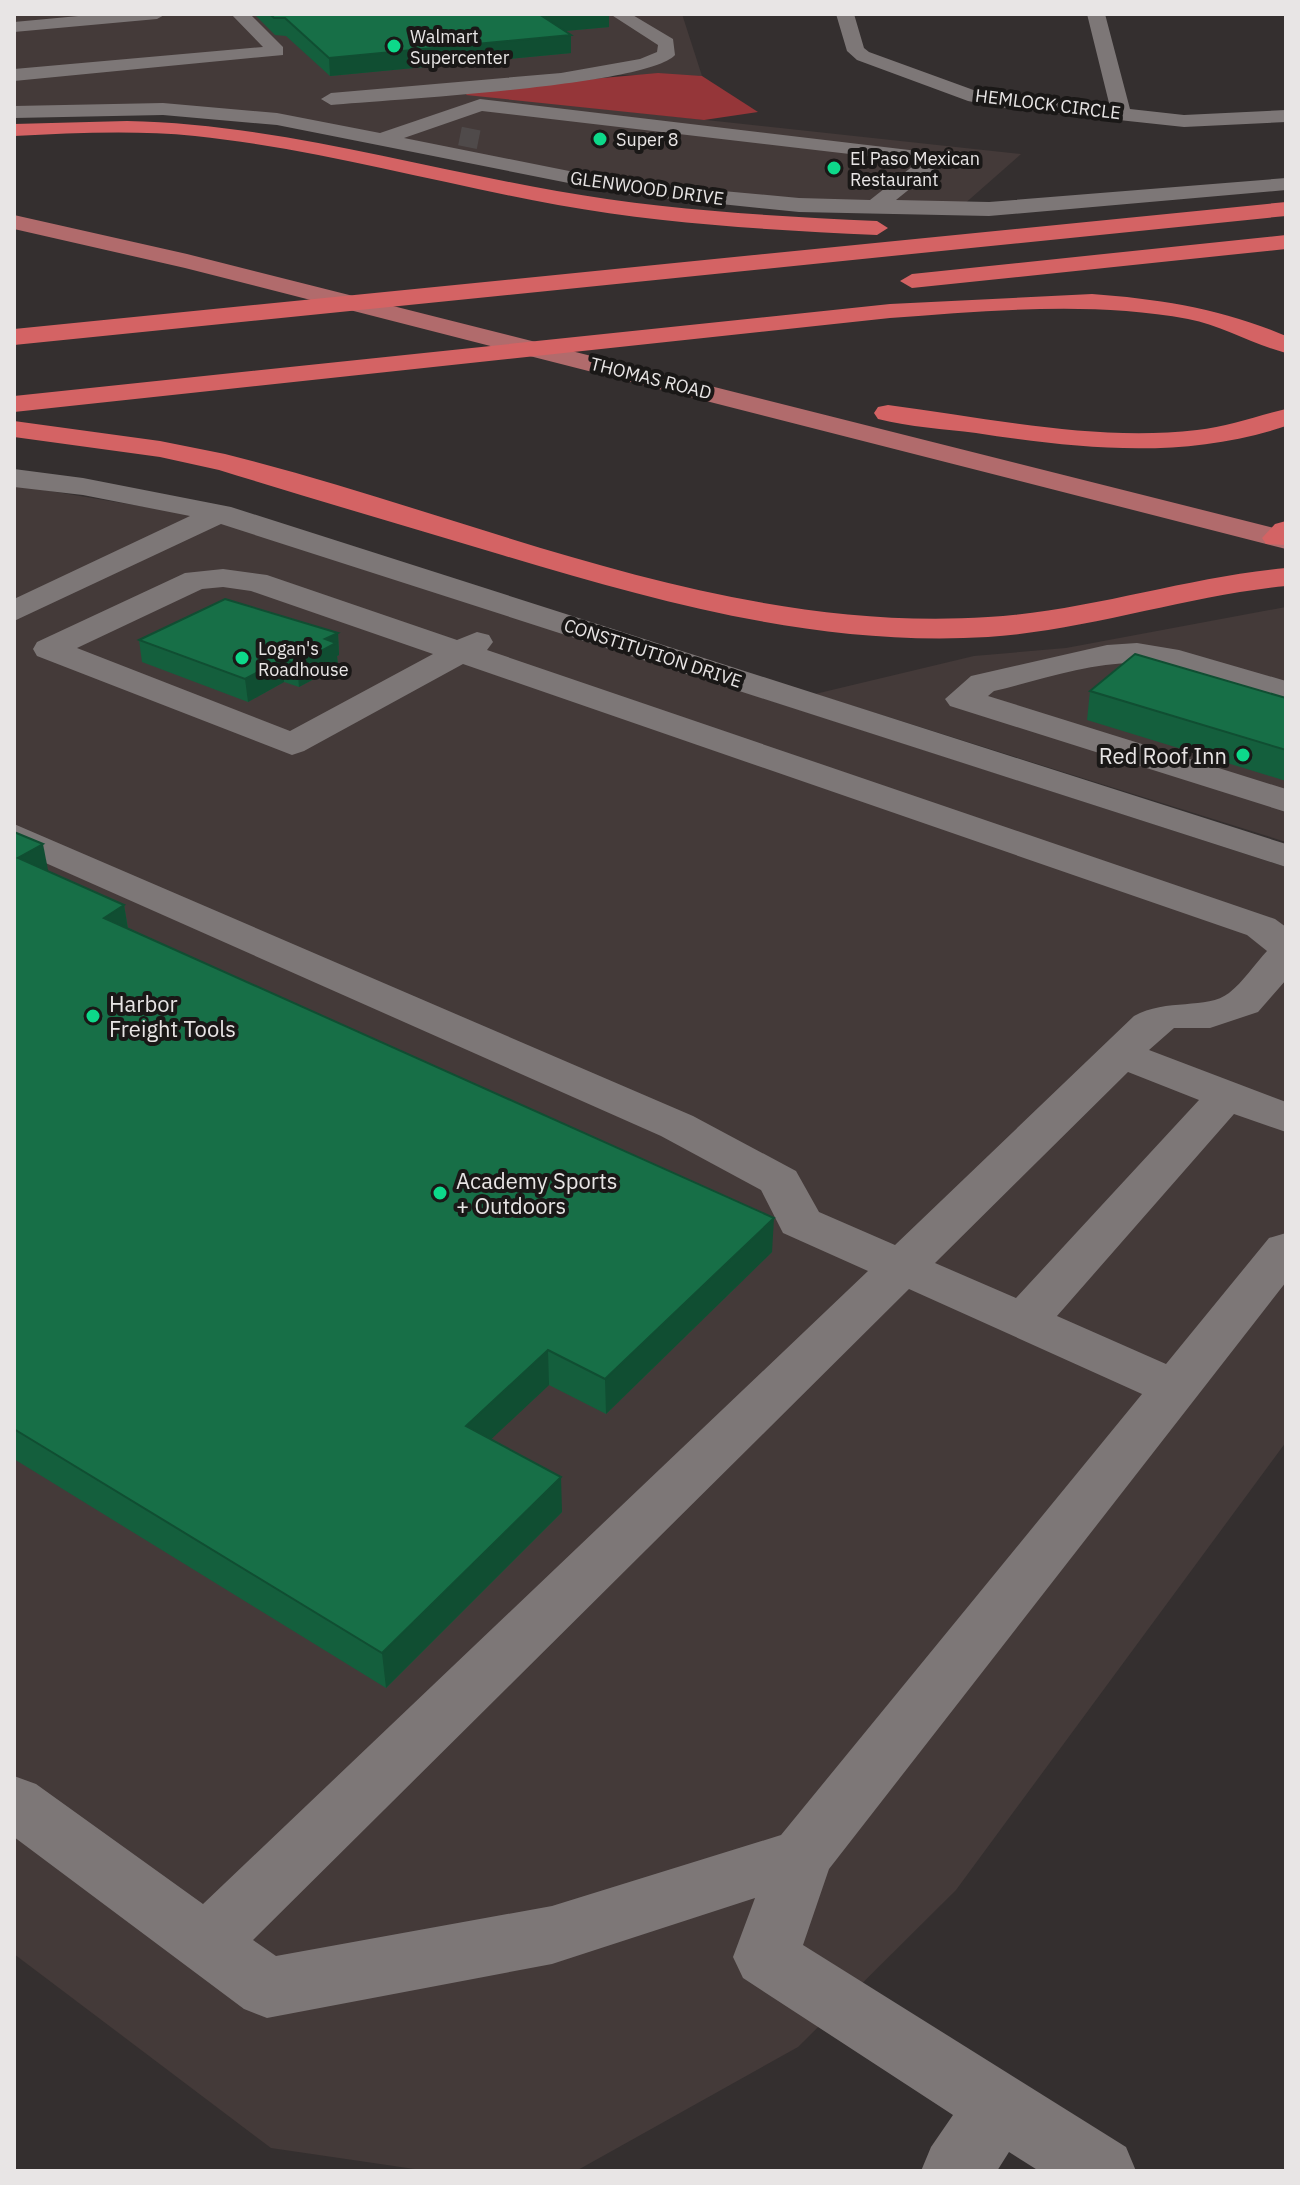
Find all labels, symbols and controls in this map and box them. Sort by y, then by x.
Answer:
place label: Walmart Supercenter [410,25,510,69]
marker: Walmart Supercenter [385,37,403,55]
street label: HEMLOCK CIRCLE [974,84,1122,124]
place label: Super 8 [616,128,679,151]
marker: Super 8 [591,130,609,148]
place label: El Paso Mexican Restaurant [850,147,980,191]
marker: El Paso Mexican Restaurant [825,159,843,177]
street label: GLENWOOD DRIVE [569,166,725,210]
street label: THOMAS ROAD [588,352,714,404]
street label: CONSTITUTION DRIVE [561,613,745,693]
place label: Logan's Roadhouse [258,637,349,681]
marker: Logan's Roadhouse [233,649,251,667]
place label: Red Roof Inn [1099,741,1227,770]
marker: Red Roof Inn [1234,746,1252,764]
place label: Harbor Freight Tools [109,989,236,1043]
marker: Harbor Freight Tools [84,1007,102,1025]
place label: Academy Sports + Outdoors [456,1166,617,1220]
marker: Academy Sports + Outdoors [431,1184,449,1202]

